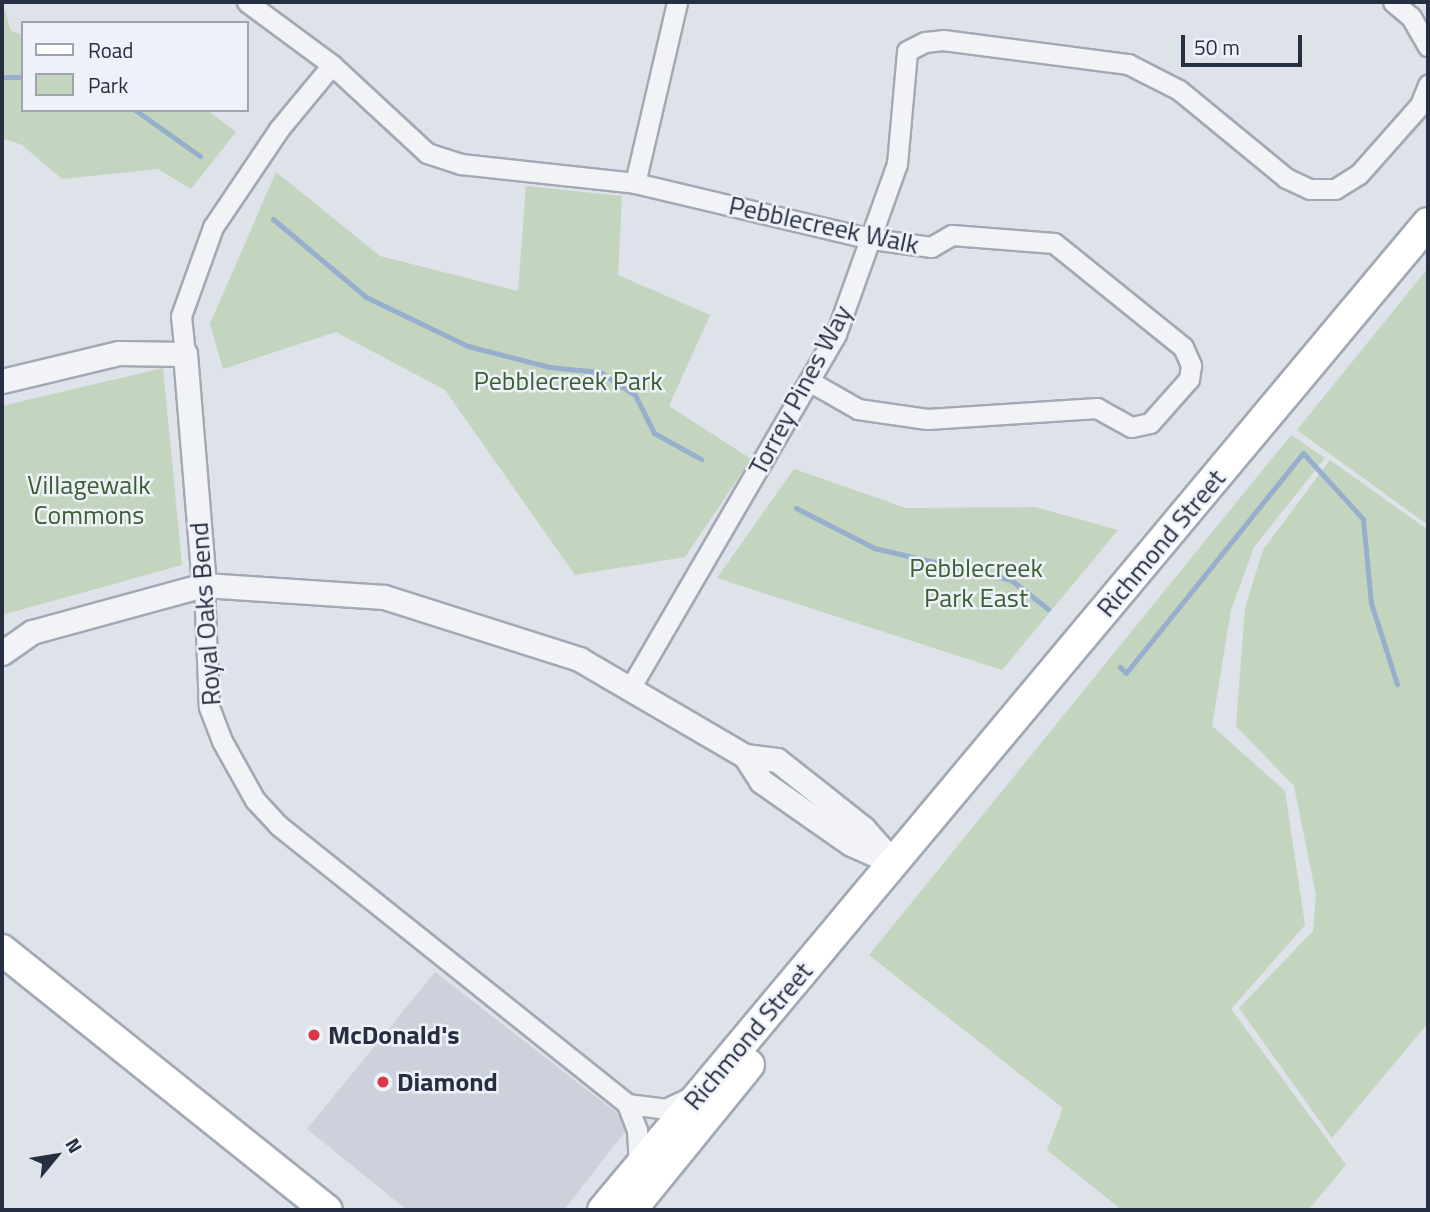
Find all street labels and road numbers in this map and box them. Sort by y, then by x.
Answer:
street label: Pebblecreek Walk [726,190,922,260]
street label: Torrey Pines Way [742,300,858,480]
street label: Richmond Street [1090,463,1232,623]
street label: Royal Oaks Bend [183,521,227,707]
street label: Richmond Street [677,956,819,1116]

